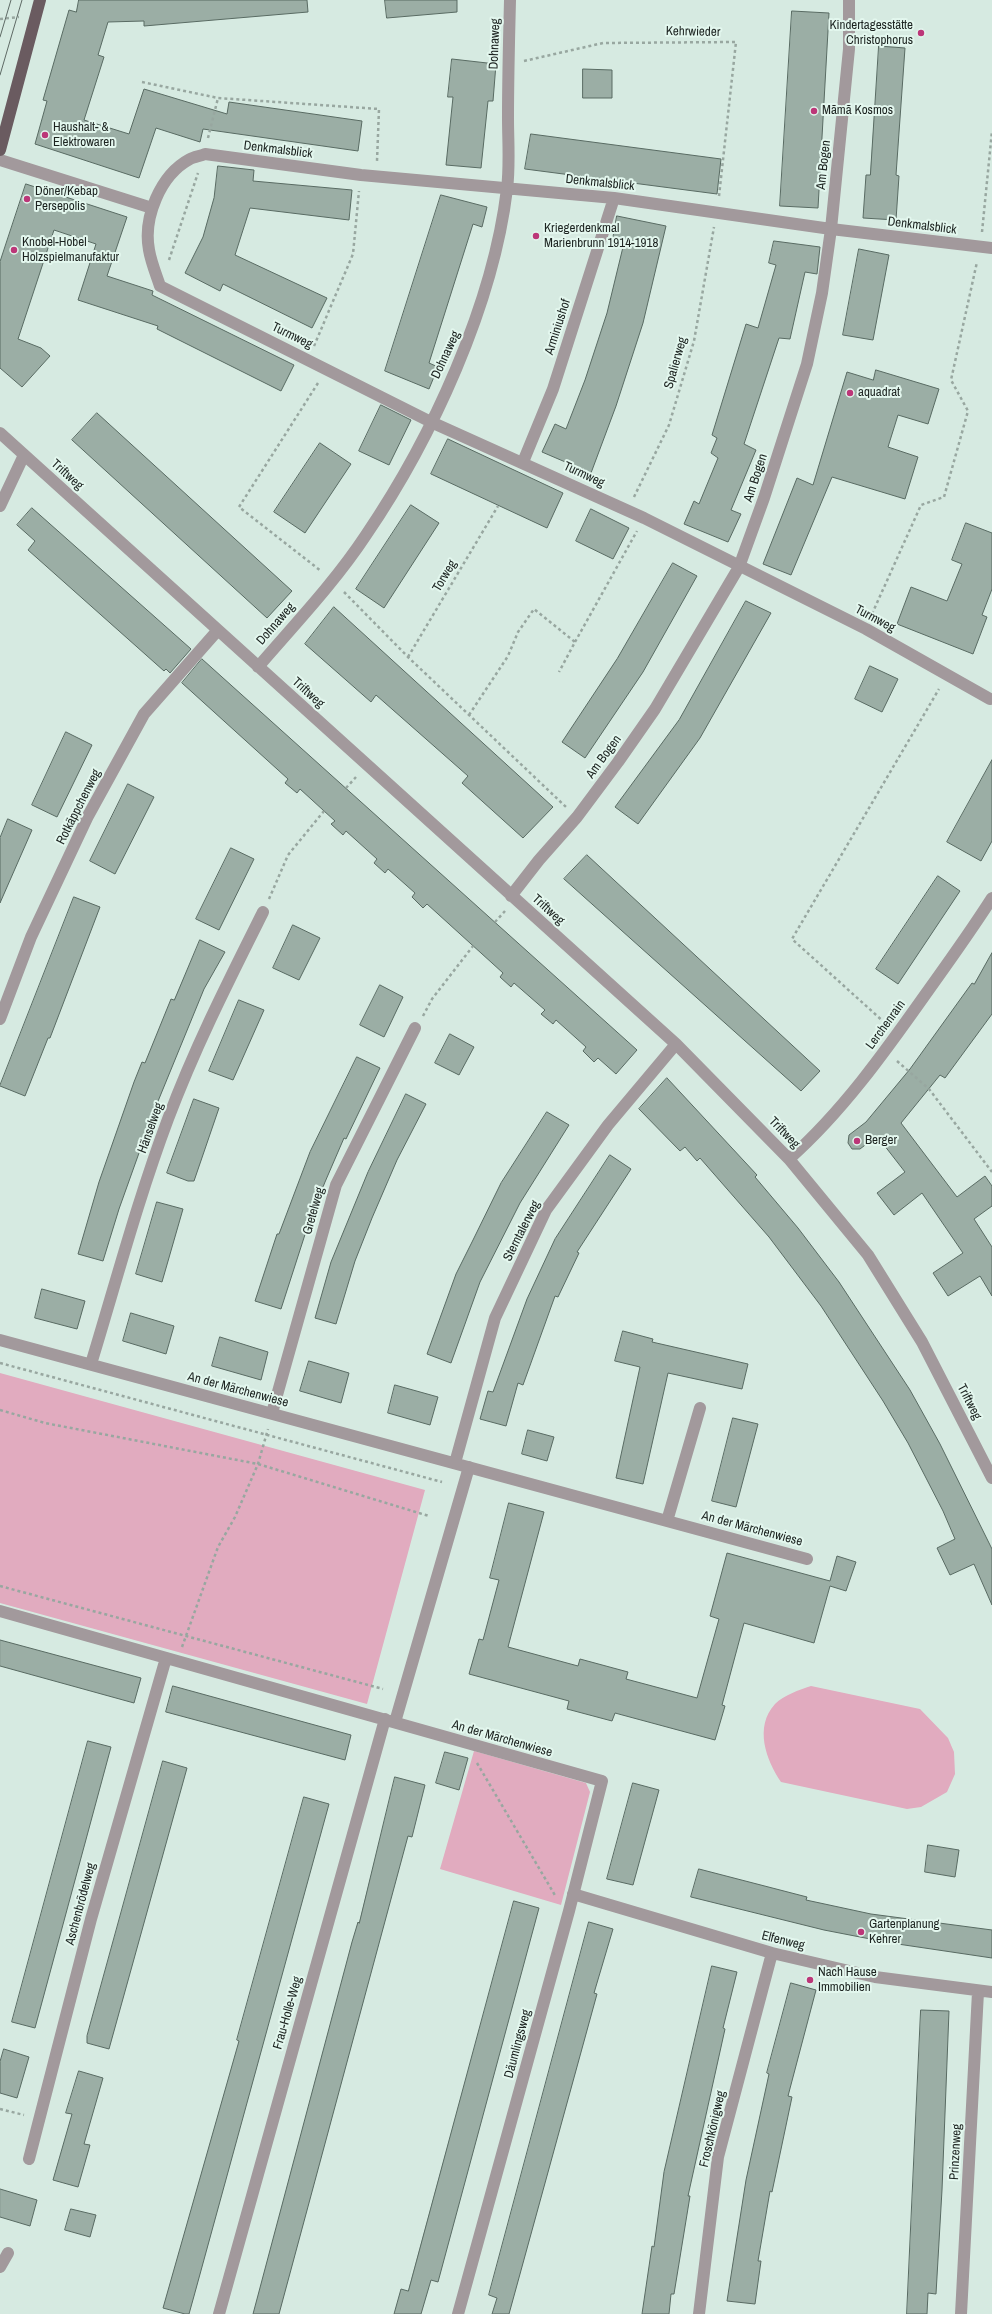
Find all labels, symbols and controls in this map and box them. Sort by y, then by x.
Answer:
street label: Dohnaweg [486,18,504,70]
place label: Kindertagesstätte Christophorus [829,18,913,49]
street label: Kehrwieder [666,24,720,40]
marker: Kindertagesstätte Christophorus [916,28,926,38]
place label: Mãmã Kosmos [822,103,893,119]
marker: Mãmã Kosmos [809,106,819,116]
place label: Haushalt- & Elektrowaren [53,120,115,151]
marker: Haushalt- & Elektrowaren [40,130,50,140]
street label: Denkmalsblick [243,138,313,162]
street label: Am Bogen [814,139,834,191]
street label: Denkmalsblick [565,172,635,194]
place label: Döner/Kebap Persepolis [35,184,98,215]
marker: Döner/Kebap Persepolis [22,194,32,204]
street label: Denkmalsblick [887,214,957,238]
place label: Kriegerdenkmal Marienbrunn 1914-1918 [544,221,658,252]
marker: Kriegerdenkmal Marienbrunn 1914-1918 [531,231,541,241]
place label: Knobel-Hobel Holzspielmanufaktur [22,235,119,266]
marker: Knobel-Hobel Holzspielmanufaktur [9,245,19,255]
street label: Arminiushof [542,297,574,357]
street label: Turmweg [269,319,315,353]
street label: Dohnaweg [428,329,464,381]
street label: Spalierweg [661,335,691,391]
place label: aquadrat [858,385,900,401]
marker: aquadrat [845,388,855,398]
street label: Am Bogen [741,452,771,504]
street label: Triftweg [48,456,86,494]
street label: Turmweg [561,459,607,491]
street label: Torweg [429,557,461,595]
street label: Dohnaweg [253,600,299,648]
street label: Turmweg [852,602,898,636]
street label: Triftweg [289,674,327,712]
street label: Am Bogen [583,732,625,782]
street label: Rotkäppchenweg [53,767,105,847]
street label: Triftweg [529,891,567,929]
street label: Lerchenrain [863,997,909,1053]
street label: Hänselweg [135,1101,167,1155]
street label: Triftweg [765,1114,803,1152]
place label: Berger [865,1133,897,1149]
marker: Berger [852,1136,862,1146]
street label: Gretelweg [300,1186,328,1236]
street label: Sterntalerweg [500,1198,544,1264]
street label: An der Märchenwiese [186,1369,290,1411]
street label: Triftweg [953,1381,985,1423]
street label: An der Märchenwiese [700,1508,804,1550]
street label: An der Märchenwiese [450,1717,554,1761]
street label: Aschenbrödelweg [63,1861,99,1947]
place label: Gartenplanung Kehrer [869,1917,940,1948]
marker: Gartenplanung Kehrer [856,1927,866,1937]
street label: Elfenweg [760,1928,806,1954]
place label: Nach Hause Immobilien [818,1965,877,1996]
street label: Frau-Holle-Weg [270,1975,306,2051]
marker: Nach Hause Immobilien [805,1975,815,1985]
street label: Däumlingsweg [501,2008,535,2080]
street label: Froschkönigweg [697,2089,729,2169]
street label: Prinzenweg [947,2123,965,2181]

